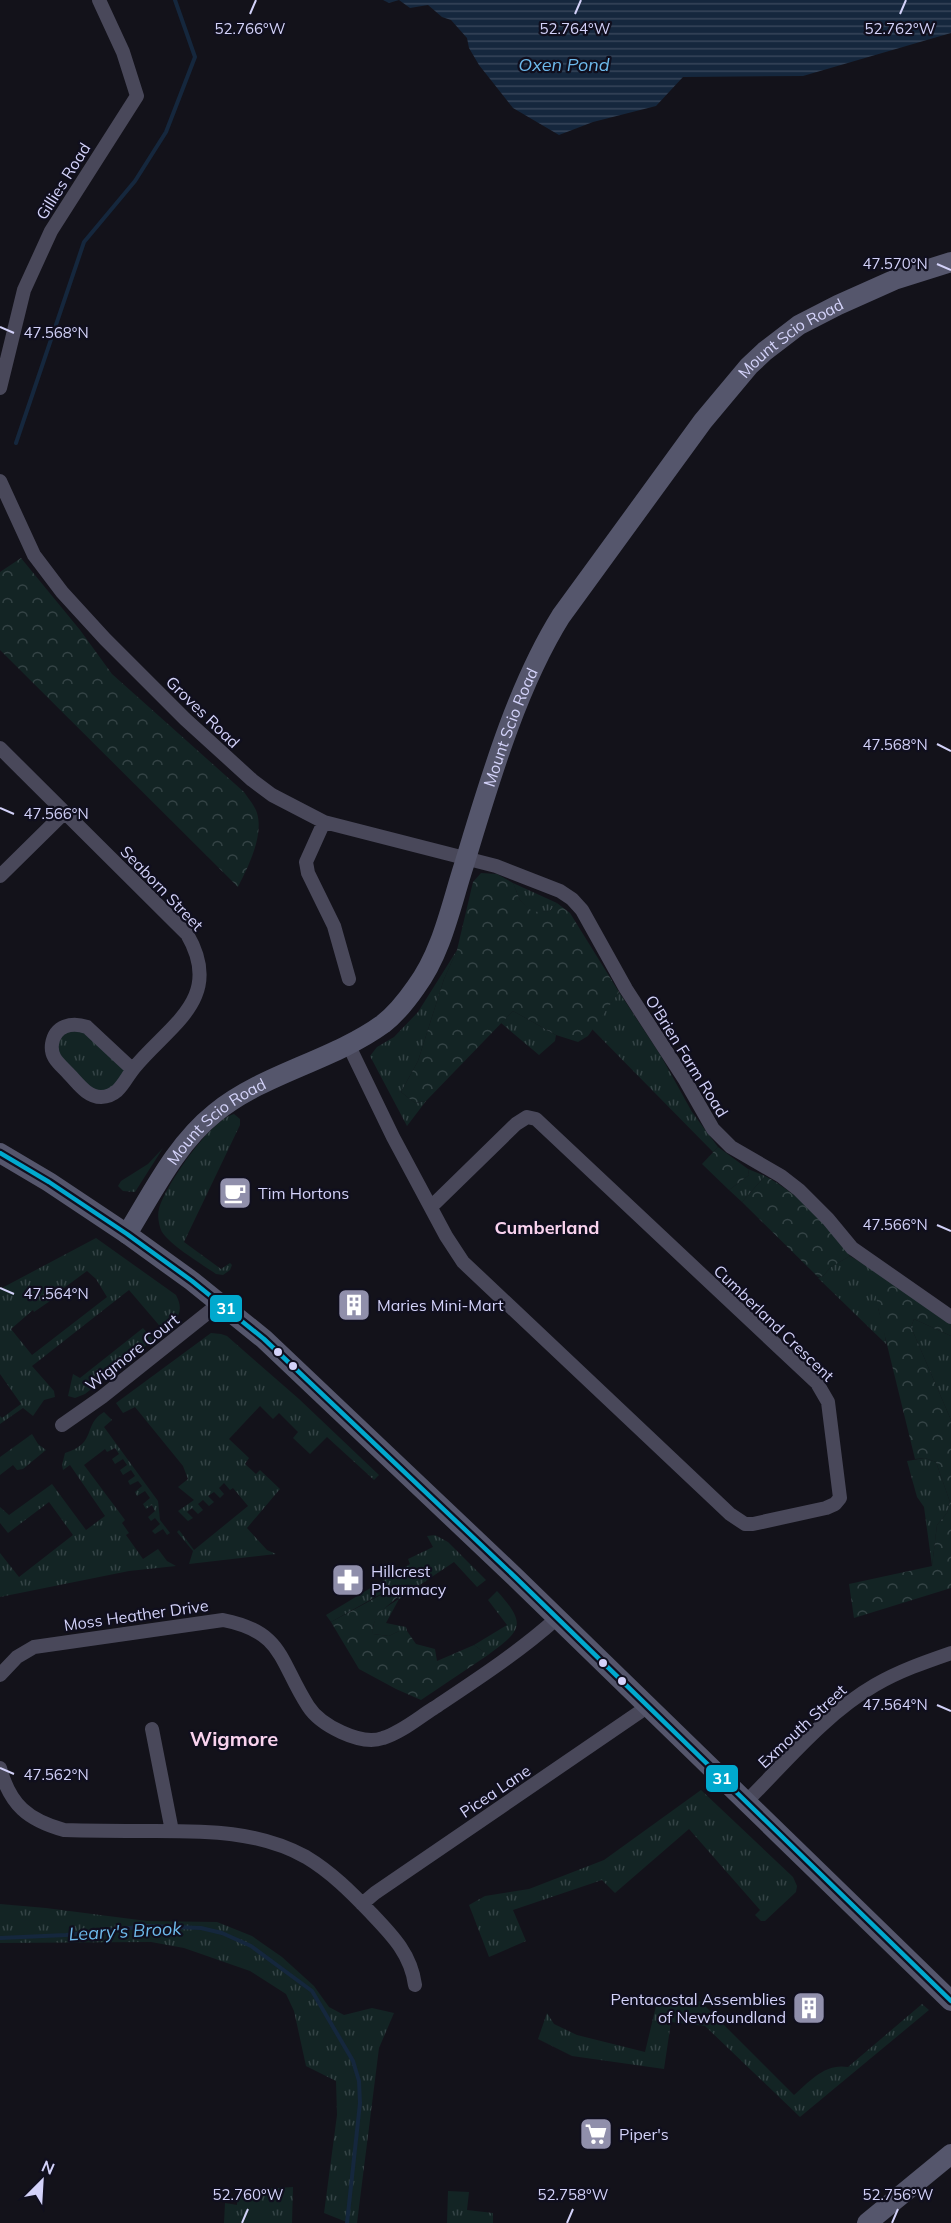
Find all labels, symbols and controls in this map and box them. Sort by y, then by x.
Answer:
text: 52.766°W [215,19,286,38]
text: 52.764°W [540,19,611,38]
text: 52.762°W [865,19,936,38]
water label: Oxen Pond [518,53,610,76]
street label: Gillies Road [31,139,95,223]
text: 47.570°N [862,254,928,273]
street label: Mount Scio Road [733,294,847,382]
text: 47.568°N [23,323,89,342]
street label: Mount Scio Road [479,665,542,789]
street label: Groves Road [162,672,244,752]
text: 47.568°N [862,735,928,754]
text: 47.566°N [23,804,89,823]
street label: Seaborn Street [116,841,208,935]
street label: O'Brien Farm Road [641,991,733,1121]
street label: Mount Scio Road [162,1074,269,1169]
cafe icon: Tim Hortons [217,1175,253,1211]
place label: Tim Hortons [258,1183,349,1203]
text: 47.566°N [862,1215,928,1234]
district label: Cumberland [495,1216,599,1239]
street label: Cumberland Crescent [710,1260,839,1386]
text: 47.564°N [23,1284,89,1303]
building icon: Maries Mini-Mart [336,1287,372,1323]
line badge: 31 [209,1294,243,1323]
place label: Maries Mini-Mart [377,1295,504,1315]
text: 31 [216,1298,236,1318]
street label: Wigmore Court [81,1309,183,1395]
unlabelled marker [272,1346,284,1358]
unlabelled marker [287,1360,299,1372]
place label: Hillcrest Pharmacy [371,1561,447,1599]
pharmacy icon: Hillcrest Pharmacy [330,1562,366,1598]
street label: Moss Heather Drive [62,1595,210,1635]
unlabelled marker [597,1657,609,1669]
unlabelled marker [616,1675,628,1687]
street label: Exmouth Street [754,1680,851,1772]
text: 47.564°N [862,1695,928,1714]
district label: Wigmore [190,1726,278,1751]
street label: Picea Lane [456,1760,534,1822]
line badge: 31 [705,1764,739,1793]
text: 47.562°N [23,1765,89,1784]
text: 31 [712,1768,732,1788]
water label: Leary's Brook [68,1917,183,1945]
place label: Pentacostal Assemblies of Newfoundland [611,1989,786,2027]
building icon: Pentacostal Assemblies of Newfoundland [791,1990,827,2026]
supermarket icon: Piper's [578,2116,614,2152]
place label: Piper's [619,2124,669,2144]
north arrow [12,2151,72,2211]
text: N [39,2156,58,2179]
text: 52.760°W [213,2185,284,2204]
text: 52.758°W [538,2185,609,2204]
text: 52.756°W [863,2185,934,2204]

